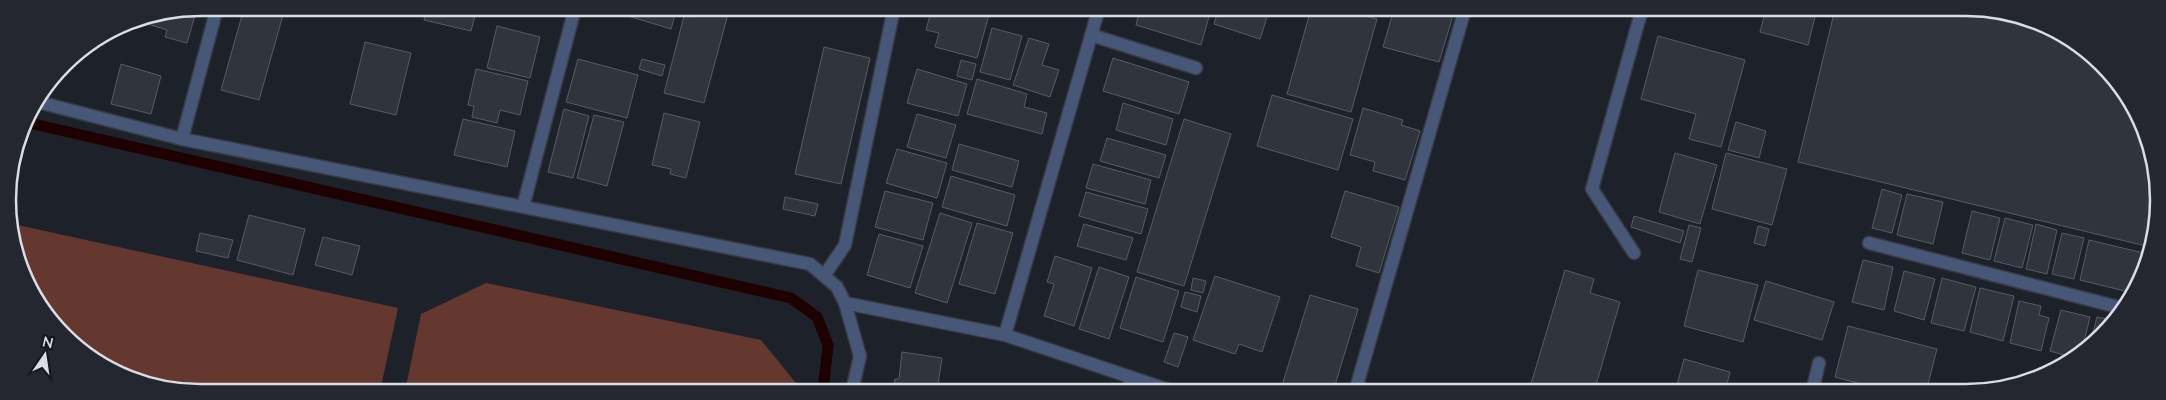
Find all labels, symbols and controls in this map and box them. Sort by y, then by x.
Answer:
north arrow [20,330,70,380]
text: N [41,332,55,351]

